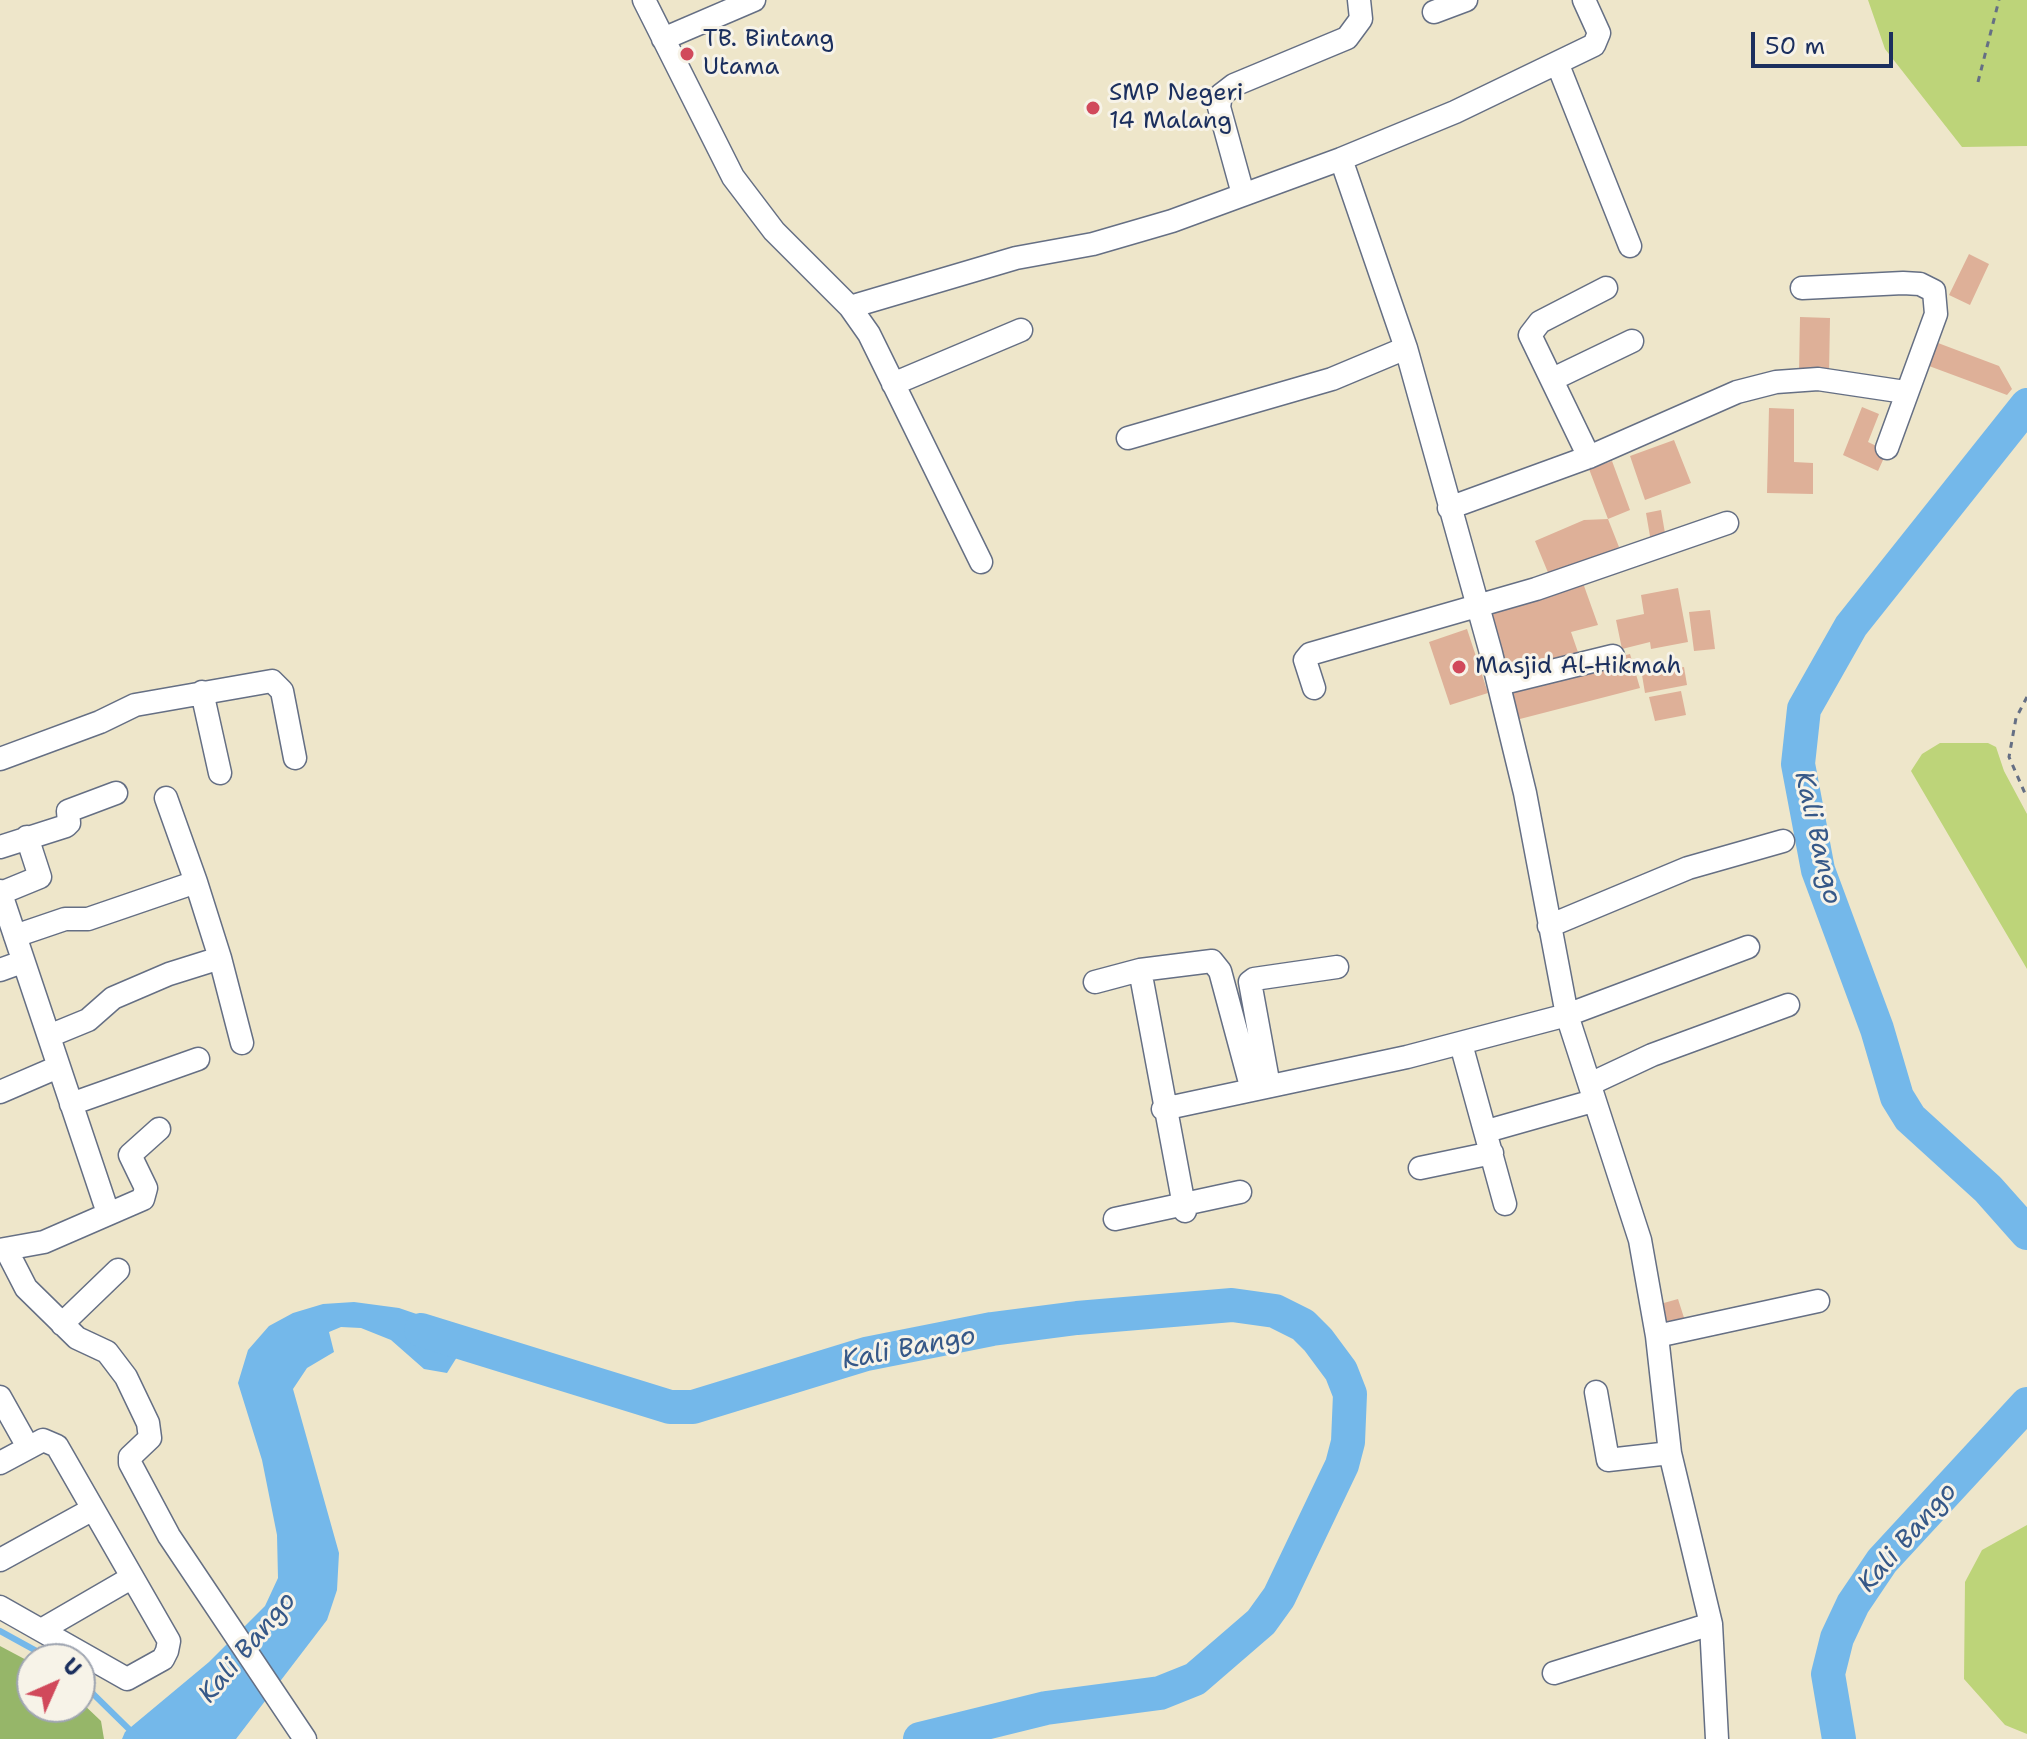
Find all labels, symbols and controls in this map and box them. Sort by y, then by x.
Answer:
scale bar [1755,16,1897,66]
place label: TB. Bintang Utama [703,26,834,82]
text: 50 m [1765,30,1825,62]
marker: TB. Bintang Utama [678,45,696,63]
place label: SMP Negeri 14 Malang [1109,80,1244,136]
marker: SMP Negeri 14 Malang [1084,99,1102,117]
place label: Masjid Al-Hikmah [1475,653,1682,681]
marker: Masjid Al-Hikmah [1450,658,1468,676]
water label: Kali Bango [1787,768,1847,908]
water label: Kali Bango [840,1321,978,1377]
water label: Kali Bango [1852,1477,1964,1599]
water label: Kali Bango [193,1586,303,1710]
north arrow [16,1643,96,1723]
text: U [56,1652,87,1683]

